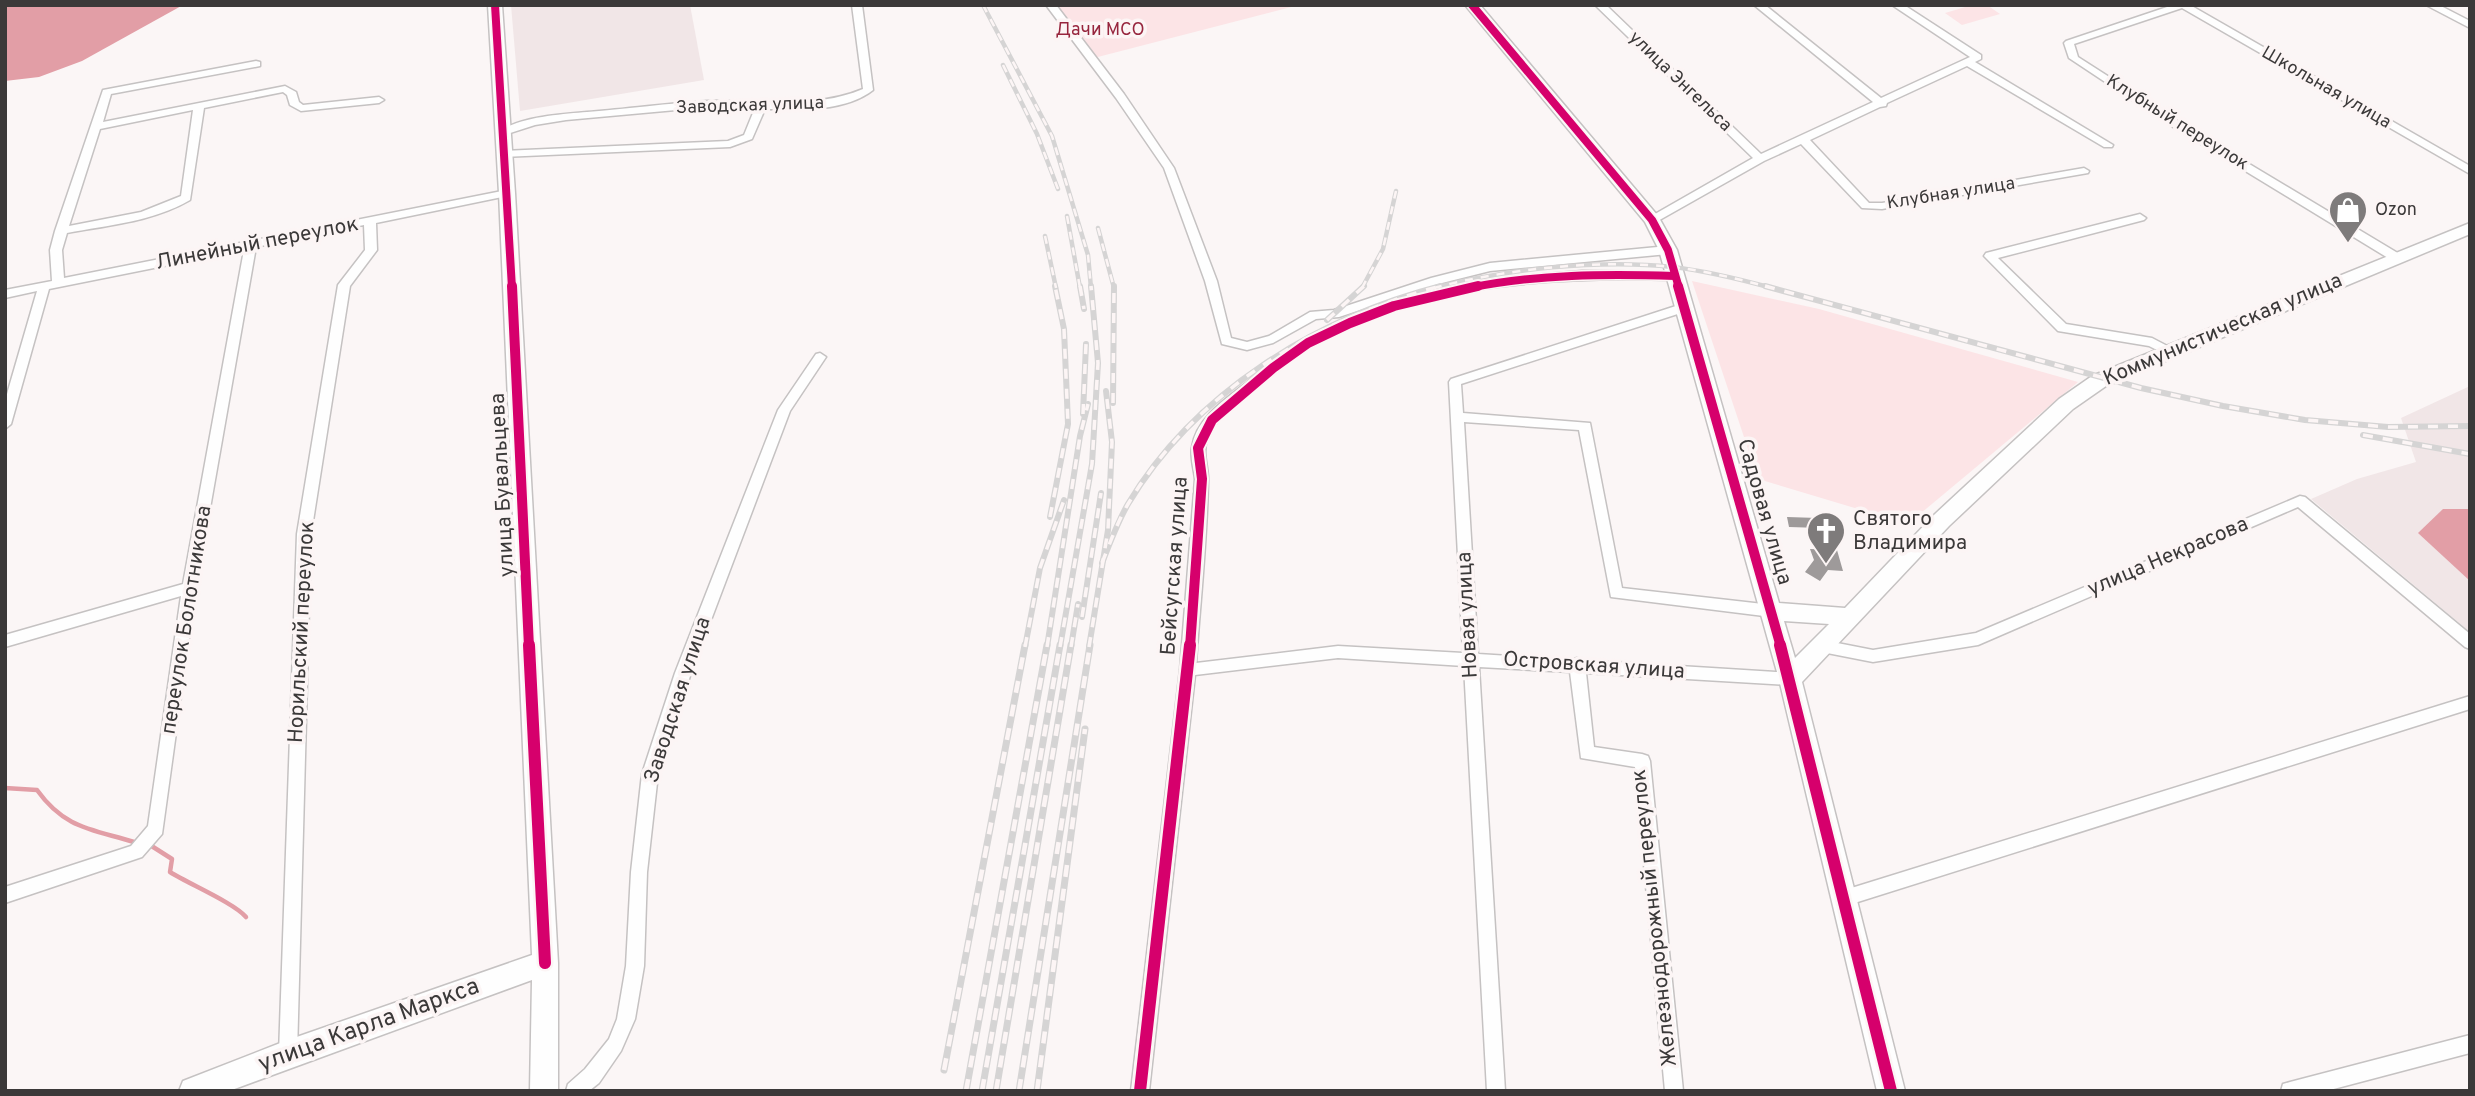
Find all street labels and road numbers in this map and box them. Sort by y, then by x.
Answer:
street label: улица Энгельса [1623,27,1737,137]
street label: Школьная улица [2257,42,2395,134]
street label: Клубный переулок [2101,70,2253,176]
street label: Заводская улица [676,92,824,120]
street label: Клубная улица [1885,173,2017,215]
street label: Линейный переулок [153,211,361,277]
street label: Коммунистическая улица [2099,267,2347,393]
street label: улица Бувальцева [485,392,521,578]
street label: Садовая улица [1730,436,1798,588]
street label: Бейсугская улица [1155,476,1195,656]
street label: переулок Болотникова [156,504,218,736]
street label: улица Некрасова [2084,511,2252,603]
street label: Норильский переулок [283,520,321,744]
street label: Новая улица [1451,551,1485,679]
street label: Заводская улица [638,614,718,786]
street label: Островская улица [1502,646,1686,686]
street label: Железнодорожный переулок [1626,768,1684,1068]
street label: улица Карла Маркса [254,972,484,1080]

